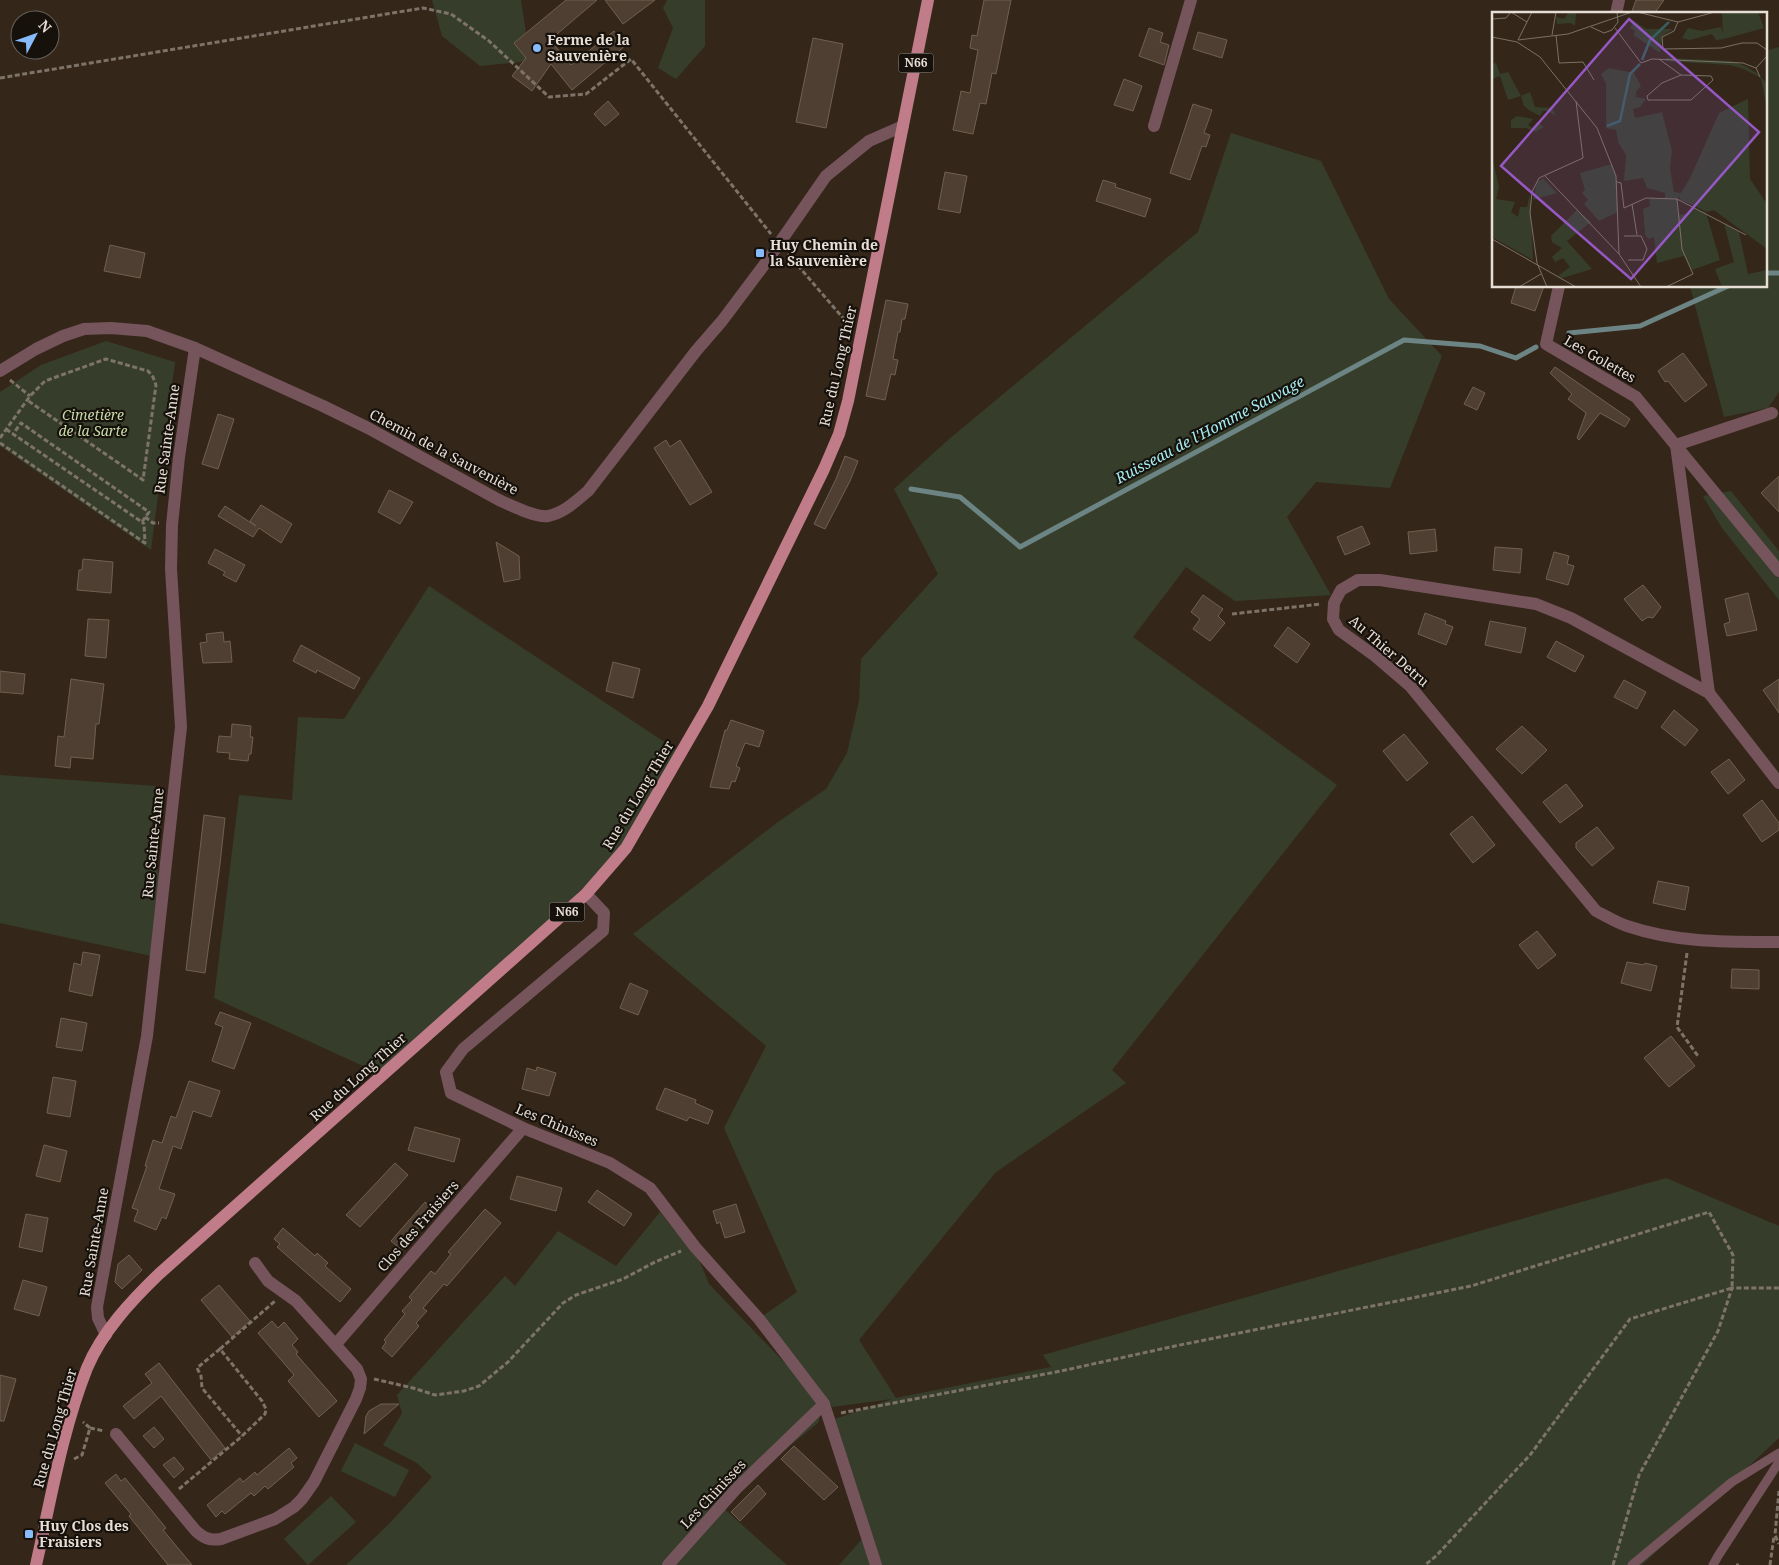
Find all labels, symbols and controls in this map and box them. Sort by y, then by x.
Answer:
north arrow [10,10,60,60]
inset map [1492,12,1766,288]
text: N [34,16,56,37]
place label: Ferme de la Sauvenière [547,30,630,65]
marker: Ferme de la Sauvenière [531,42,543,54]
road number: N66 [898,54,934,72]
place label: Huy Chemin de la Sauvenière [770,235,878,270]
marker: Huy Chemin de la Sauvenière [754,247,766,259]
street label: Rue du Long Thier [814,303,861,428]
street label: Les Golettes [1561,330,1640,387]
water label: Ruisseau de l'Homme Sauvage [1111,370,1308,488]
street label: Rue Sainte-Anne [149,383,184,495]
street label: Chemin de la Sauvenière [366,404,522,499]
park label: Cimetière de la Sarte [59,405,128,440]
street label: Au Thier Detru [1345,611,1433,691]
street label: Rue du Long Thier [598,737,678,853]
street label: Rue Sainte-Anne [137,787,168,899]
road number: N66 [550,902,584,922]
street label: Rue du Long Thier [305,1028,410,1125]
street label: Les Chinisses [513,1099,601,1150]
street label: Clos des Fraisiers [373,1176,463,1275]
street label: Rue Sainte-Anne [75,1186,112,1298]
street label: Rue du Long Thier [28,1366,81,1490]
street label: Les Chinisses [676,1455,750,1532]
place label: Huy Clos des Fraisiers [39,1516,129,1551]
marker: Huy Clos des Fraisiers [23,1528,35,1540]

